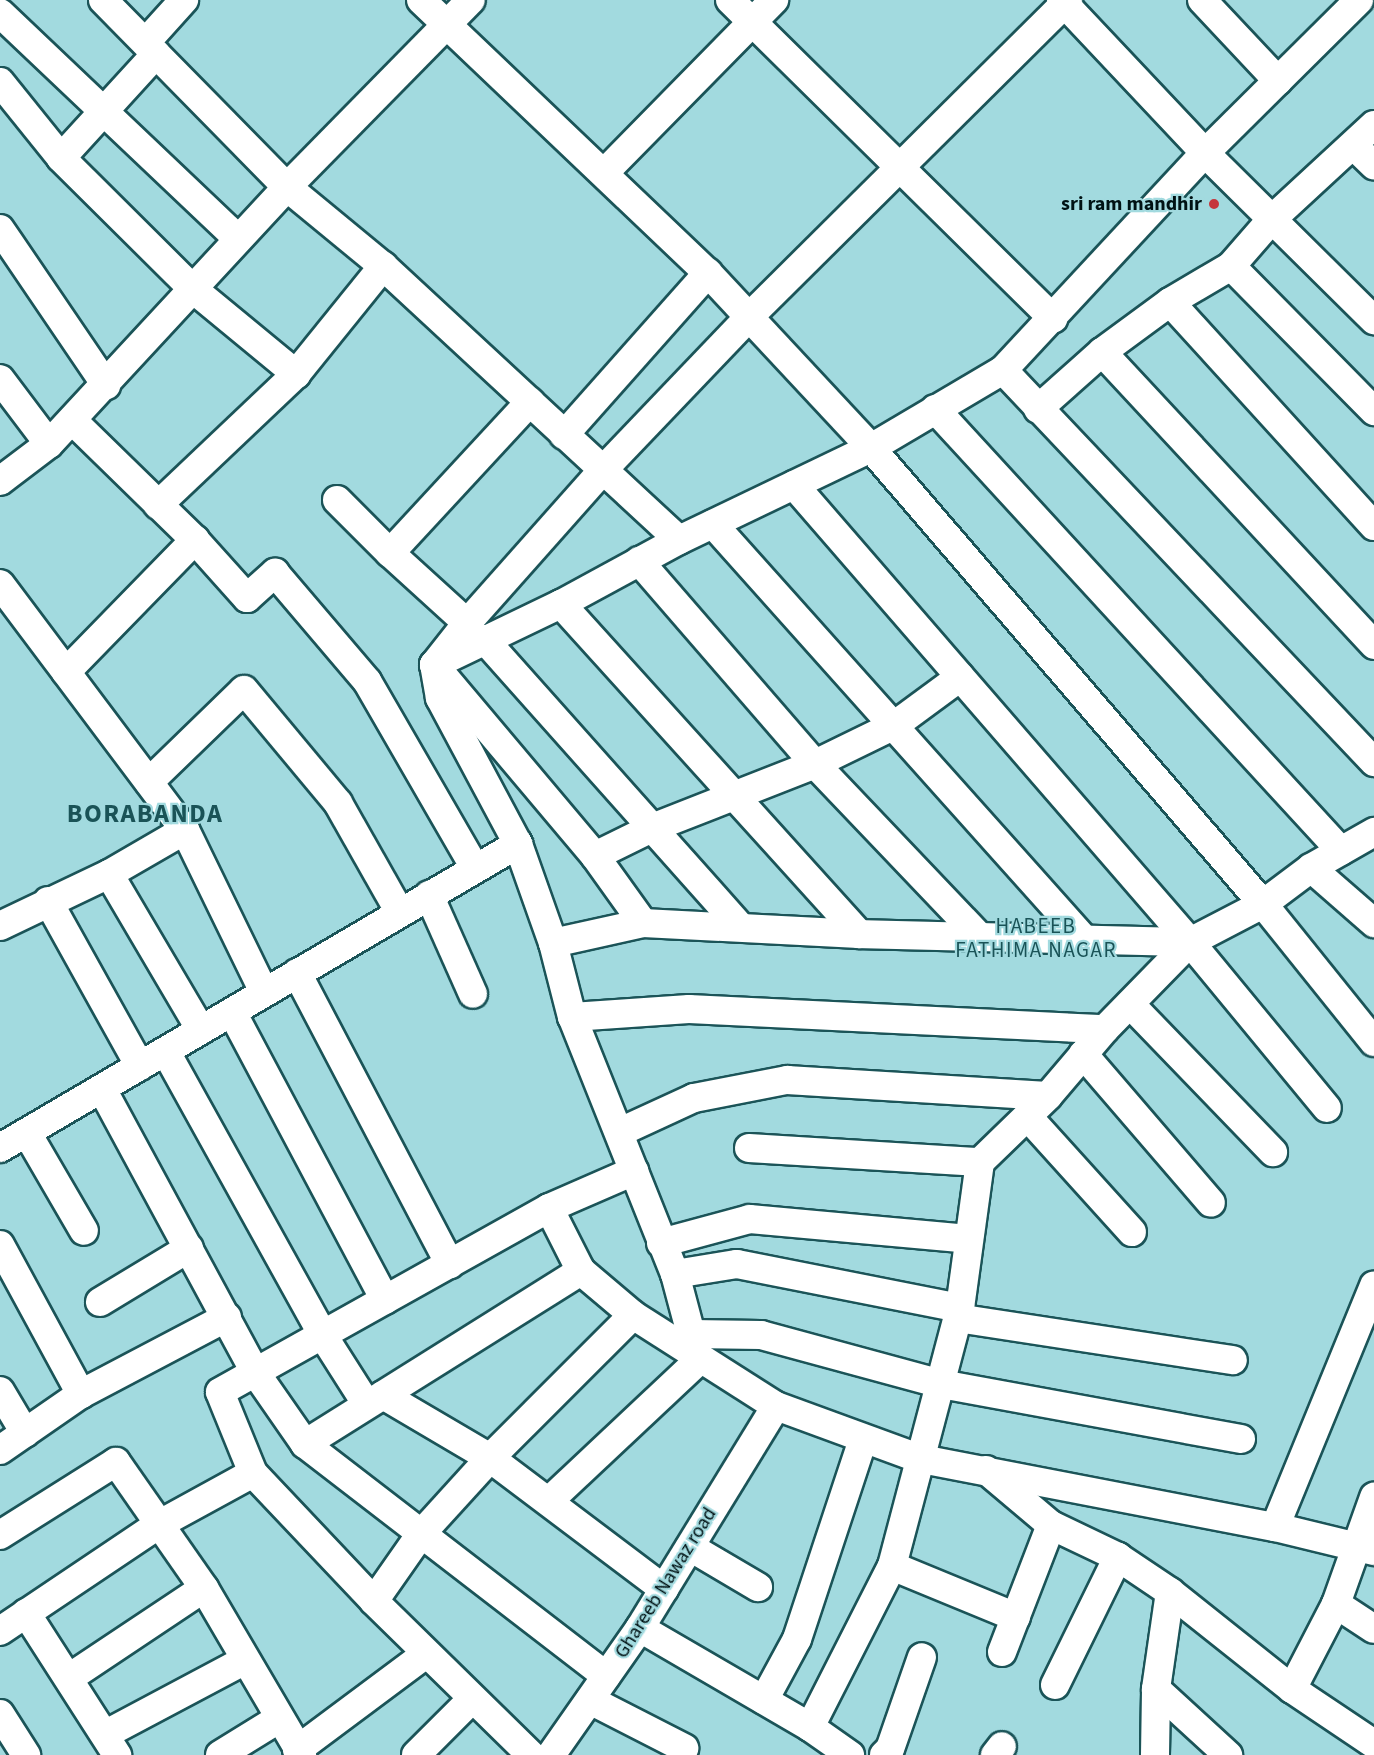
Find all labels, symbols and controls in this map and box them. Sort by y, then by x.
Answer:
place label: sri ram mandhir [1061,192,1202,216]
marker: sri ram mandhir [1207,197,1221,211]
district label: BORABANDA [67,798,223,830]
district label: HABEEB FATHIMA NAGAR [955,913,1117,963]
street label: Ghareeb Nawaz road [610,1503,722,1663]

